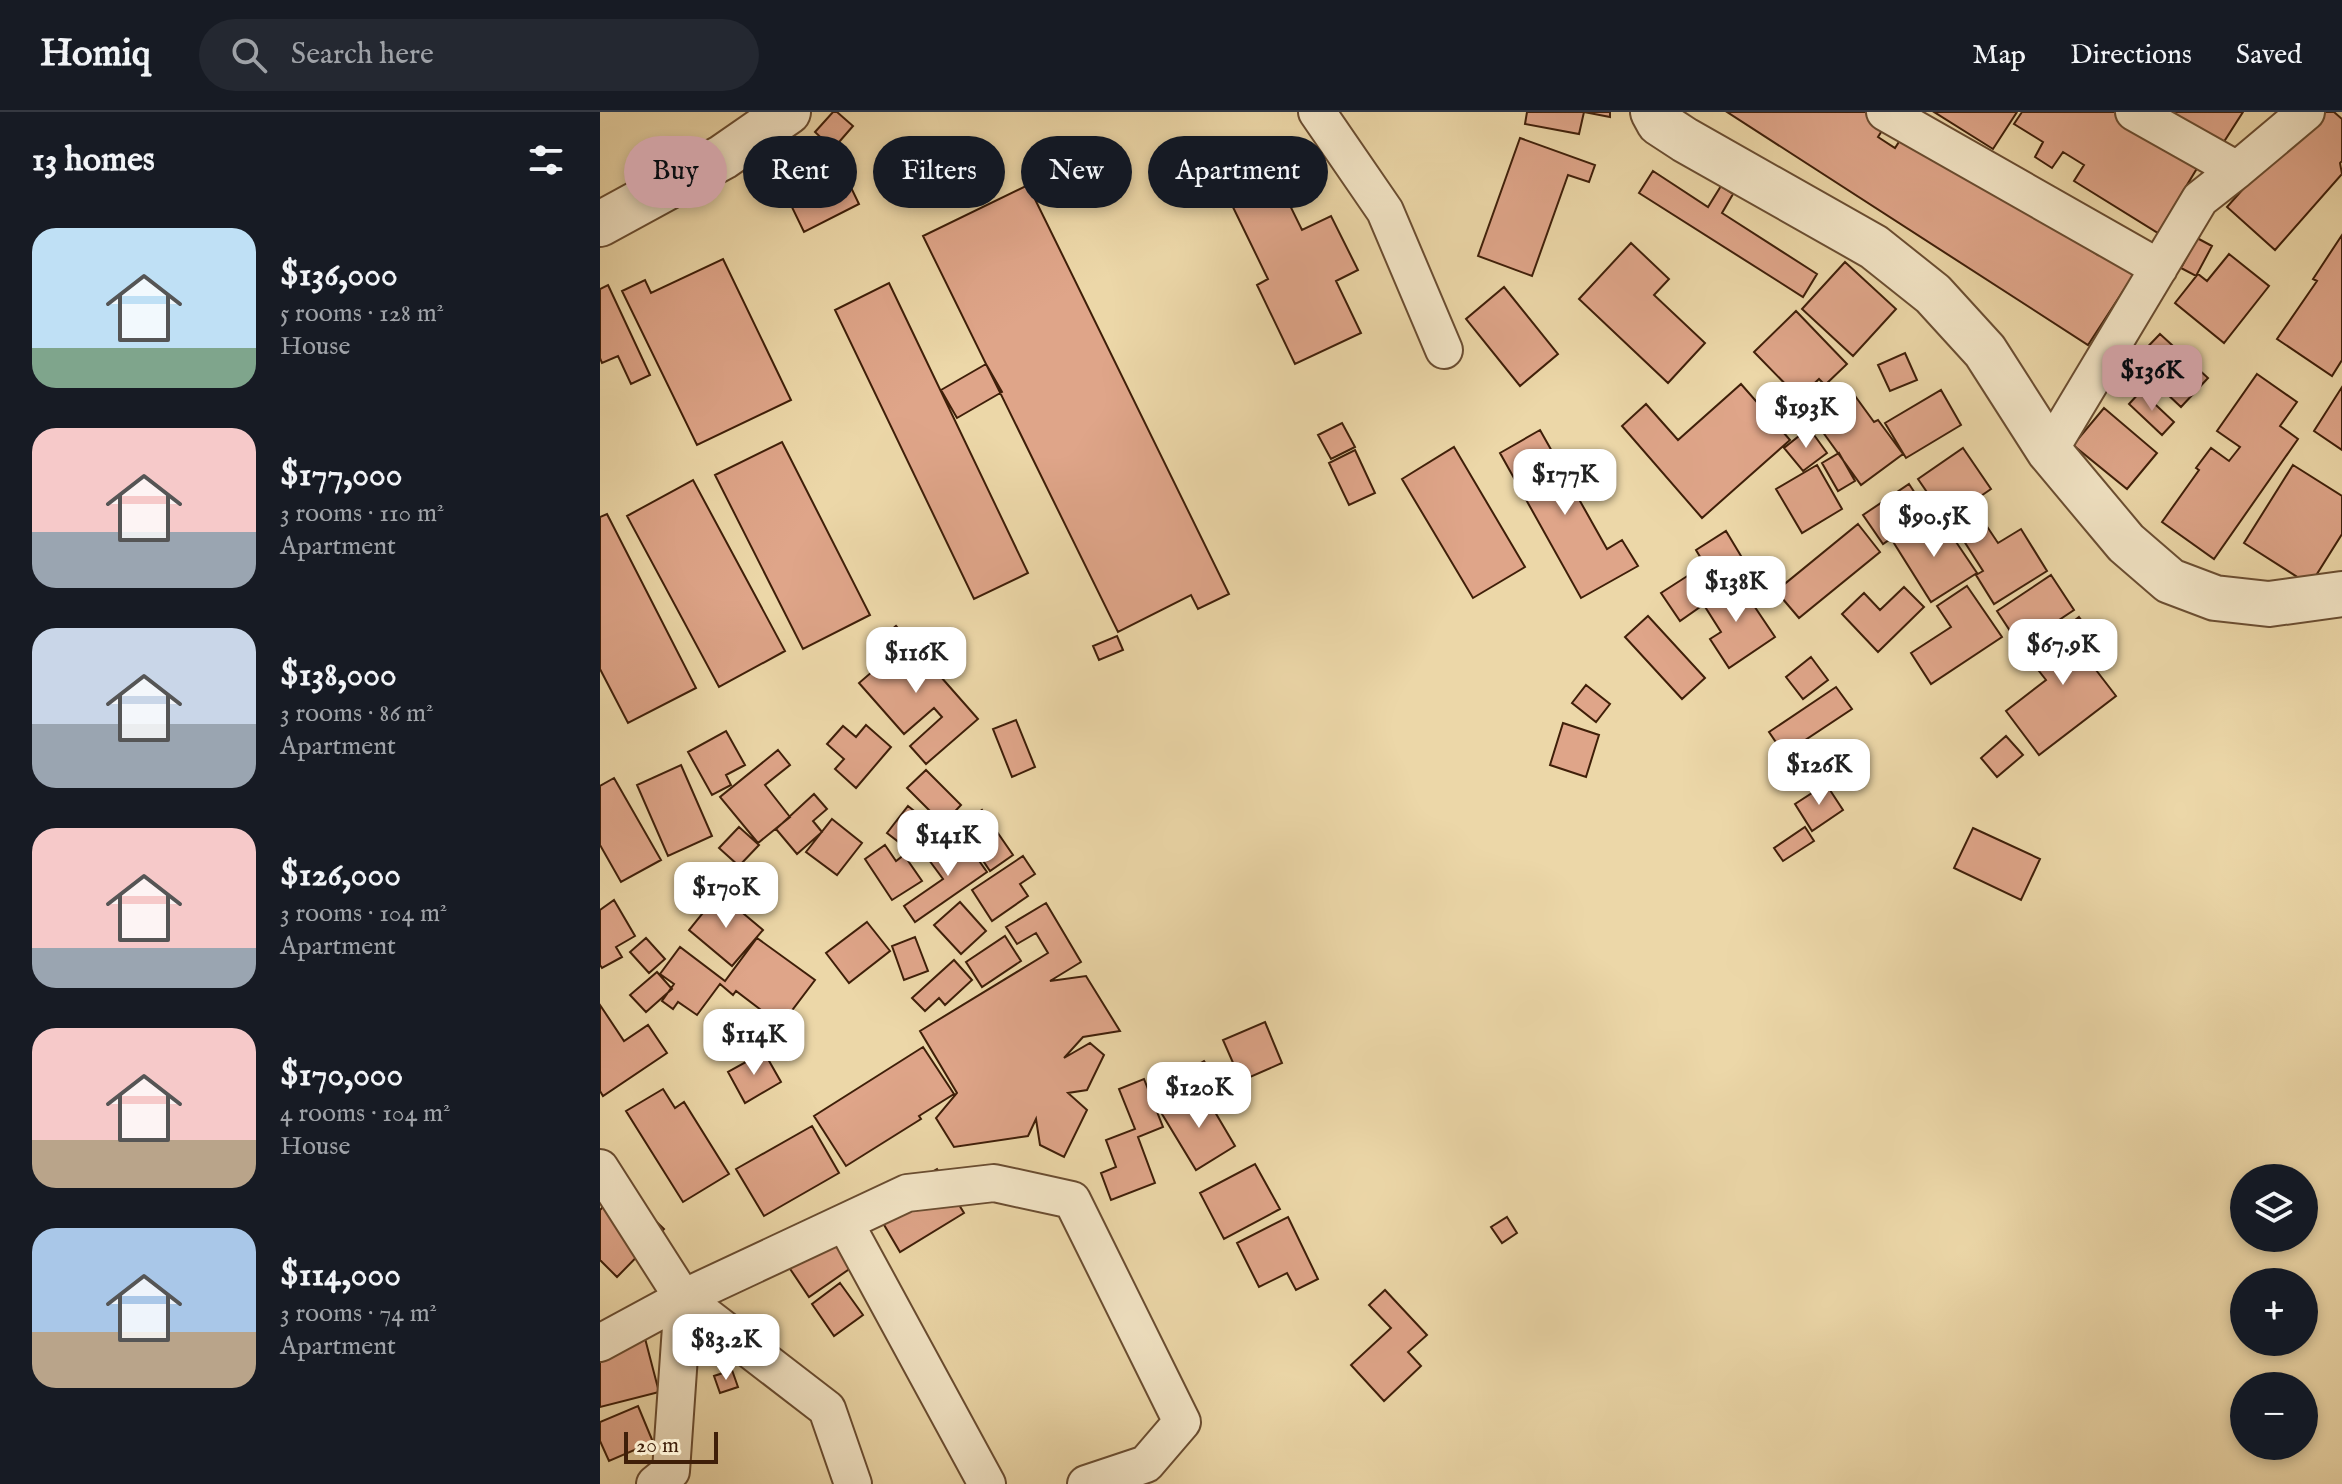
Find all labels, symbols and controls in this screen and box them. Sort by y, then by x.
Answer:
search box [199,19,759,91]
text: Homiq [40,31,151,79]
icon: search [227,33,271,77]
text: Search here [291,36,434,74]
text: Map [1972,38,2026,73]
text: Directions [2070,38,2192,73]
text: Saved [2236,38,2302,73]
chip: Buy [624,136,727,208]
chip: Rent [743,136,857,208]
chip: Filters [873,136,1005,208]
chip: New [1021,136,1132,208]
chip: Apartment [1148,136,1328,208]
icon: filters [524,138,568,182]
text: 13 homes [32,139,155,182]
text: $136,000 [280,254,398,297]
icon: home [96,260,192,356]
text: 5 rooms · 128 m² [280,297,444,330]
text: House [280,330,350,363]
pin: $136K [2096,345,2208,413]
text: $136K [2120,354,2184,387]
pin: $193K [1750,382,1862,450]
text: $193K [1774,391,1838,424]
pin: $177K [1509,449,1621,517]
text: $177,000 [280,454,402,497]
text: $177K [1531,458,1599,491]
icon: home [96,460,192,556]
pin: $90.5K [1869,491,1999,559]
text: 3 rooms · 110 m² [280,497,444,530]
text: $90.5K [1898,500,1970,533]
text: Apartment [280,530,396,563]
pin: $138K [1680,556,1792,624]
text: $138K [1705,565,1767,598]
pin: $67.9K [1998,619,2128,687]
pin: $116K [860,627,972,695]
text: $67.9K [2026,628,2100,661]
text: $116K [884,636,948,669]
text: $138,000 [280,654,397,697]
icon: home [96,660,192,756]
text: 3 rooms · 86 m² [280,697,433,730]
text: Apartment [280,730,396,763]
pin: $126K [1763,739,1875,807]
text: $126K [1786,748,1852,781]
pin: $141K [892,810,1004,878]
text: $141K [915,819,981,852]
text: $126,000 [280,854,401,897]
icon: home [96,860,192,956]
pin: $170K [670,862,782,930]
text: $170K [692,871,760,904]
text: 3 rooms · 104 m² [280,897,447,930]
text: Apartment [280,930,396,963]
pin: $114K [698,1009,810,1077]
text: $114K [721,1018,787,1051]
text: $170,000 [280,1054,403,1097]
icon: home [96,1060,192,1156]
pin: $120K [1143,1062,1255,1130]
text: $120K [1165,1071,1233,1104]
text: 4 rooms · 104 m² [280,1097,450,1130]
text: House [280,1130,350,1163]
map controls [2230,1164,2318,1460]
button: layers [2230,1164,2318,1252]
text: $114,000 [280,1254,401,1297]
icon: home [96,1260,192,1356]
button: + [2230,1268,2318,1356]
text: 3 rooms · 74 m² [280,1297,437,1330]
pin: $83.2K [661,1314,791,1382]
text: $83.2K [691,1323,761,1356]
text: Apartment [280,1330,396,1363]
button: − [2230,1372,2318,1460]
scale bar [624,1428,718,1464]
text: 20 m [636,1432,679,1460]

